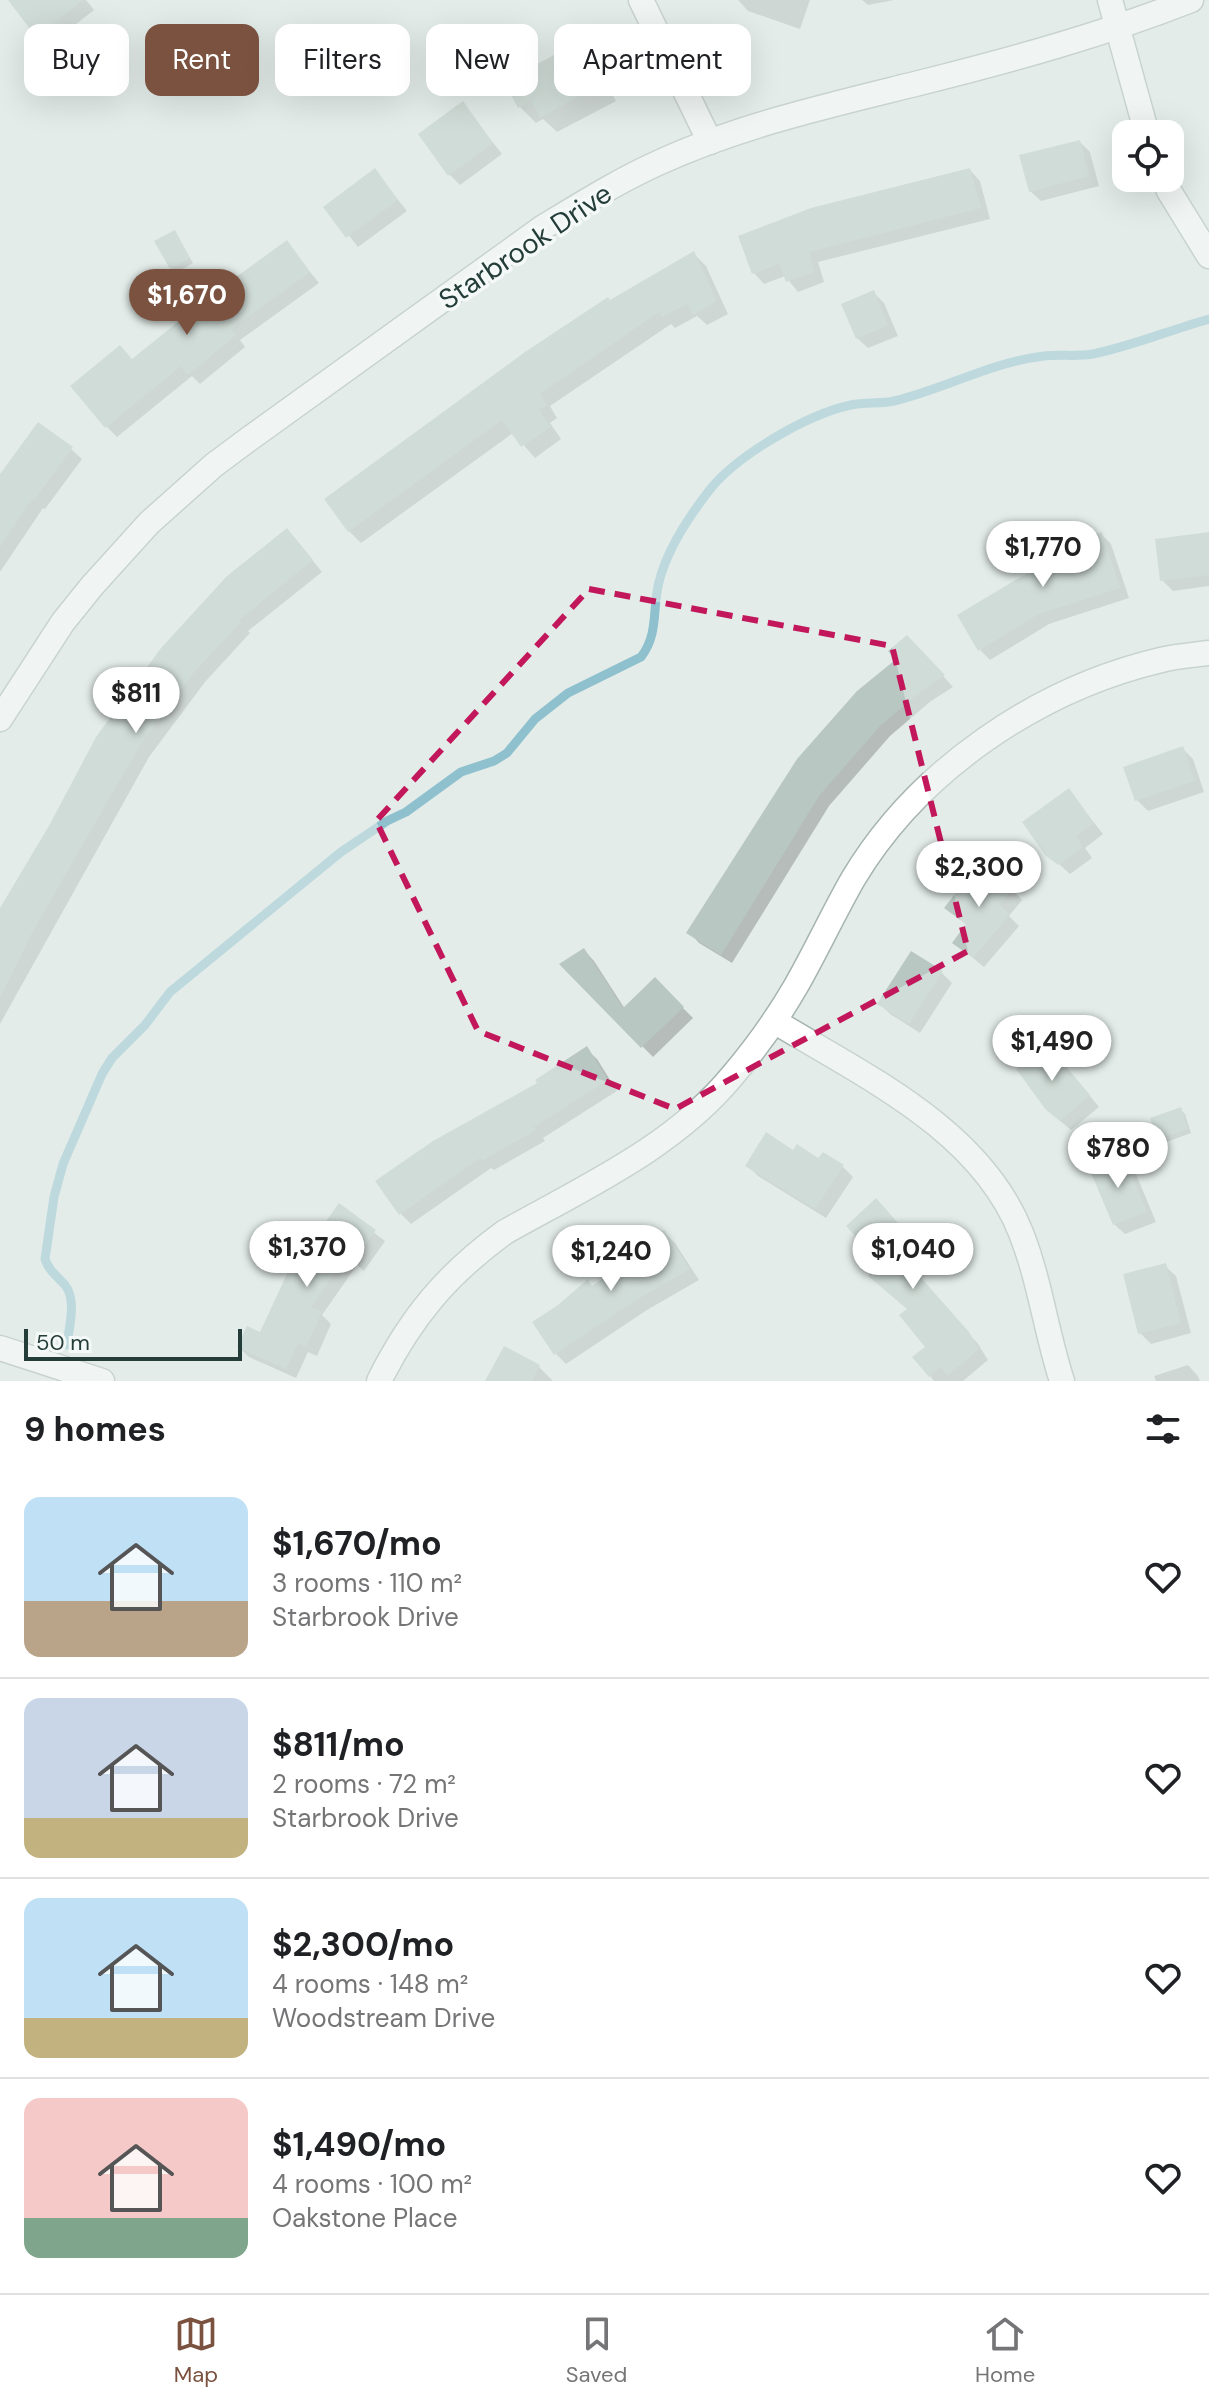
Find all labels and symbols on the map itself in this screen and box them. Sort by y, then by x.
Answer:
street label: Starbrook Drive [432,175,619,318]
pin: $1,670 [122,269,252,337]
pin: $1,770 [978,521,1108,589]
pin: $811 [89,667,183,735]
pin: $2,300 [914,841,1044,909]
pin: $1,490 [987,1015,1117,1083]
pin: $780 [1071,1122,1165,1190]
pin: $1,370 [242,1221,372,1289]
pin: $1,040 [848,1223,978,1291]
pin: $1,240 [546,1225,676,1293]
scale bar [24,1325,242,1361]

